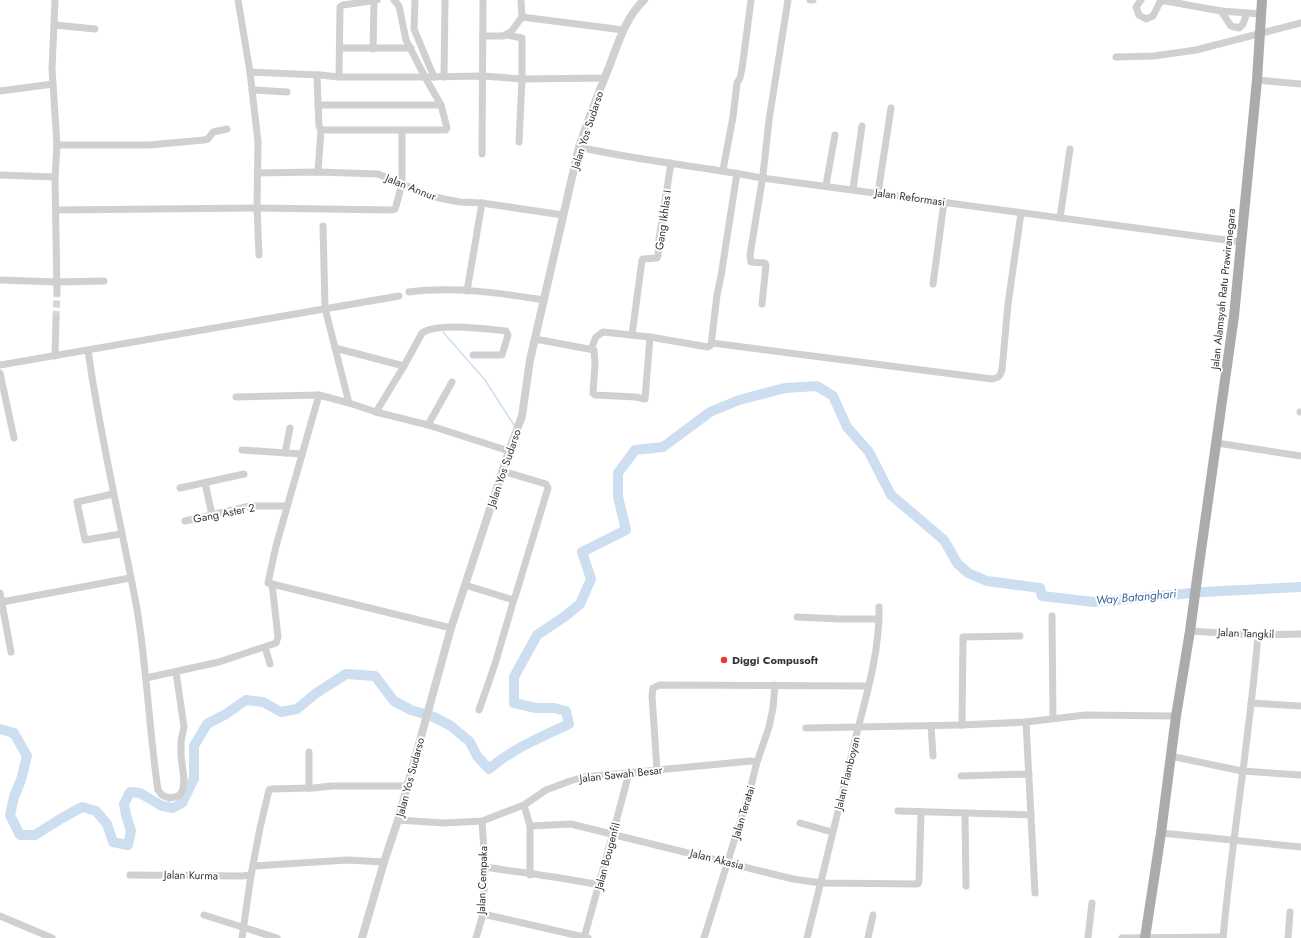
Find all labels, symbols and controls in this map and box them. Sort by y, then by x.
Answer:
street label: Jalan Yos Sudarso [566,89,607,173]
street label: Jalan Annur [381,169,439,204]
street label: Jalan Reformasi [872,184,946,210]
street label: Gang Ikhlas I [651,189,675,251]
street label: Jalan Alamsyah Ratu Prawiranegara [1206,208,1239,372]
street label: Jalan Yos Sudarso [483,427,525,511]
street label: Gang Aster 2 [192,499,256,527]
water label: Way Batanghari [1095,584,1178,609]
street label: Jalan Tangkil [1216,624,1274,642]
place label: Diggi Compusoft [732,652,818,668]
marker: Diggi Compusoft [719,655,729,665]
street label: Jalan Flamboyan [830,735,864,813]
street label: Jalan Yos Sudarso [391,736,428,820]
street label: Jalan Sawah Besar [577,762,663,787]
street label: Jalan Teratai [727,784,759,842]
street label: Jalan Bougenfil [590,821,624,893]
street label: Jalan Akasia [687,844,746,873]
street label: Jalan Cempaka [473,846,491,916]
street label: Jalan Kurma [162,866,218,883]

